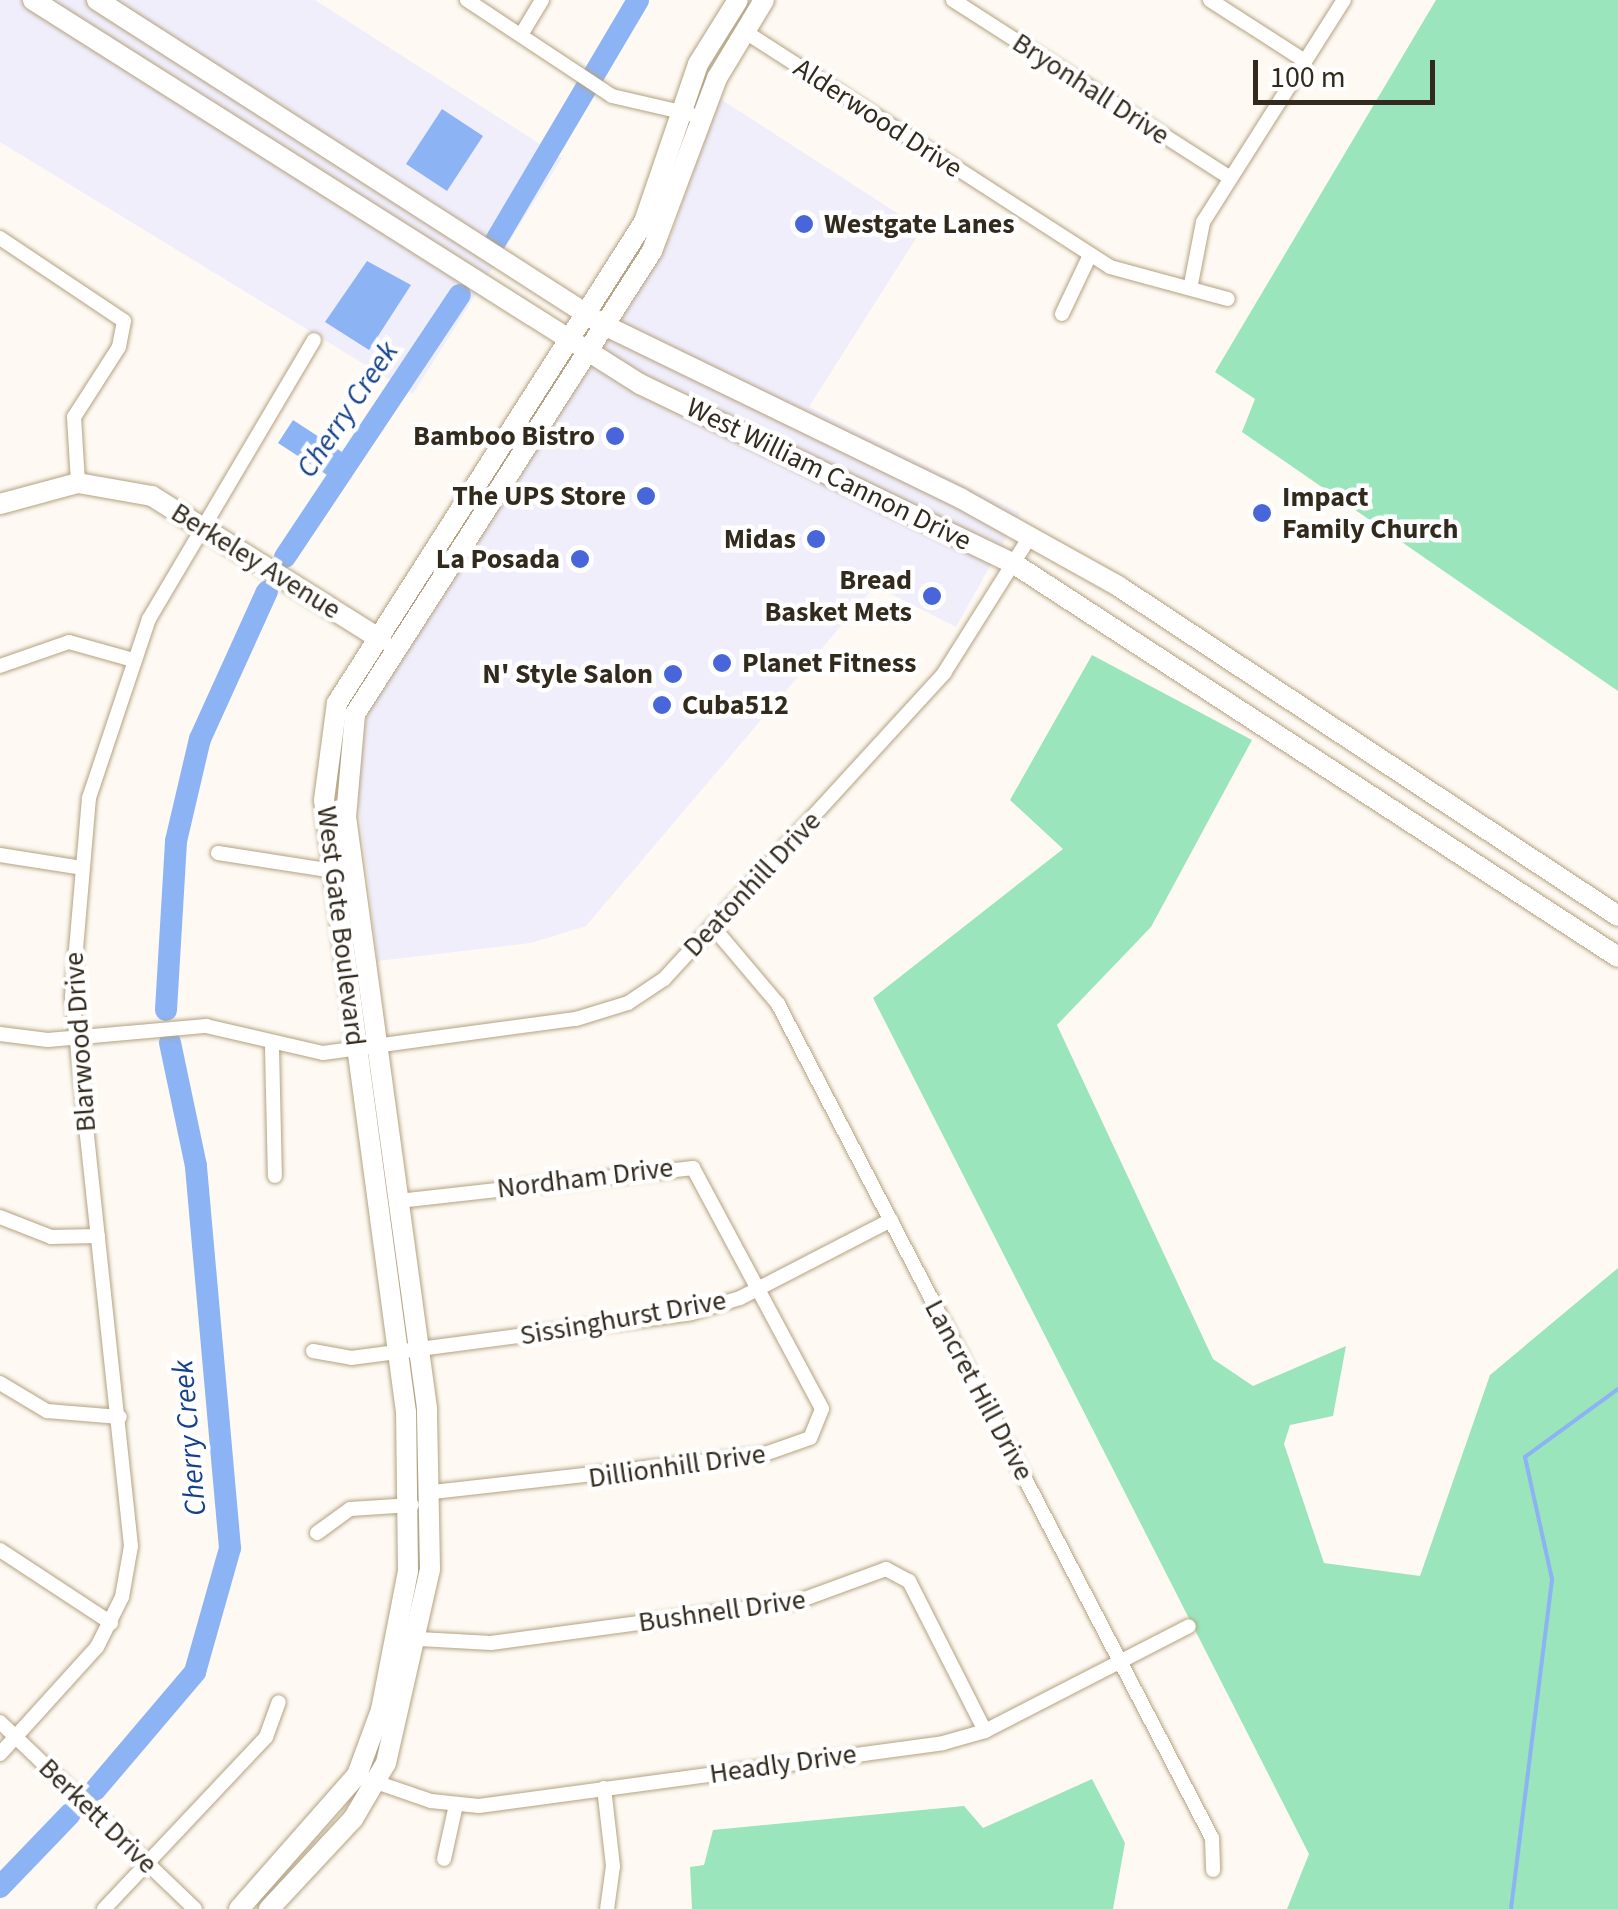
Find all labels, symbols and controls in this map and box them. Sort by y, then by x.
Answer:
street label: Bryonhall Drive [1006,26,1176,152]
scale bar [1258,40,1440,102]
street label: Alderwood Drive [787,51,969,185]
text: 100 m [1270,56,1346,99]
place label: Westgate Lanes [824,207,1015,241]
marker: Westgate Lanes [793,213,815,235]
water label: Cherry Creek [289,335,407,485]
street label: West William Cannon Drive [681,390,977,558]
place label: Bamboo Bistro [413,419,595,453]
marker: Bamboo Bistro [604,425,626,447]
place label: The UPS Store [452,479,626,513]
place label: Impact Family Church [1282,480,1458,546]
marker: The UPS Store [635,485,657,507]
street label: Berkeley Avenue [165,495,347,627]
marker: Impact Family Church [1251,502,1273,524]
place label: Midas [724,522,796,556]
marker: Midas [805,528,827,550]
place label: La Posada [436,542,560,576]
marker: La Posada [569,548,591,570]
place label: Bread Basket Mets [764,563,912,629]
marker: Bread Basket Mets [921,585,943,607]
place label: Planet Fitness [742,646,916,680]
marker: Planet Fitness [711,652,733,674]
place label: N' Style Salon [482,657,653,691]
marker: N' Style Salon [662,663,684,685]
place label: Cuba512 [682,688,789,722]
marker: Cuba512 [651,694,673,716]
street label: West Gate Boulevard [310,804,372,1048]
street label: Deatonhill Drive [676,804,828,964]
street label: Blarwood Drive [57,951,103,1133]
street label: Nordham Drive [495,1151,675,1205]
street label: Sissinghurst Drive [517,1283,729,1353]
street label: Lancret Hill Drive [917,1294,1041,1486]
water label: Cherry Creek [165,1359,215,1517]
street label: Dillionhill Drive [586,1437,768,1495]
street label: Bushnell Drive [636,1583,808,1639]
street label: Headly Drive [707,1737,859,1791]
street label: Berkett Drive [32,1751,164,1881]

